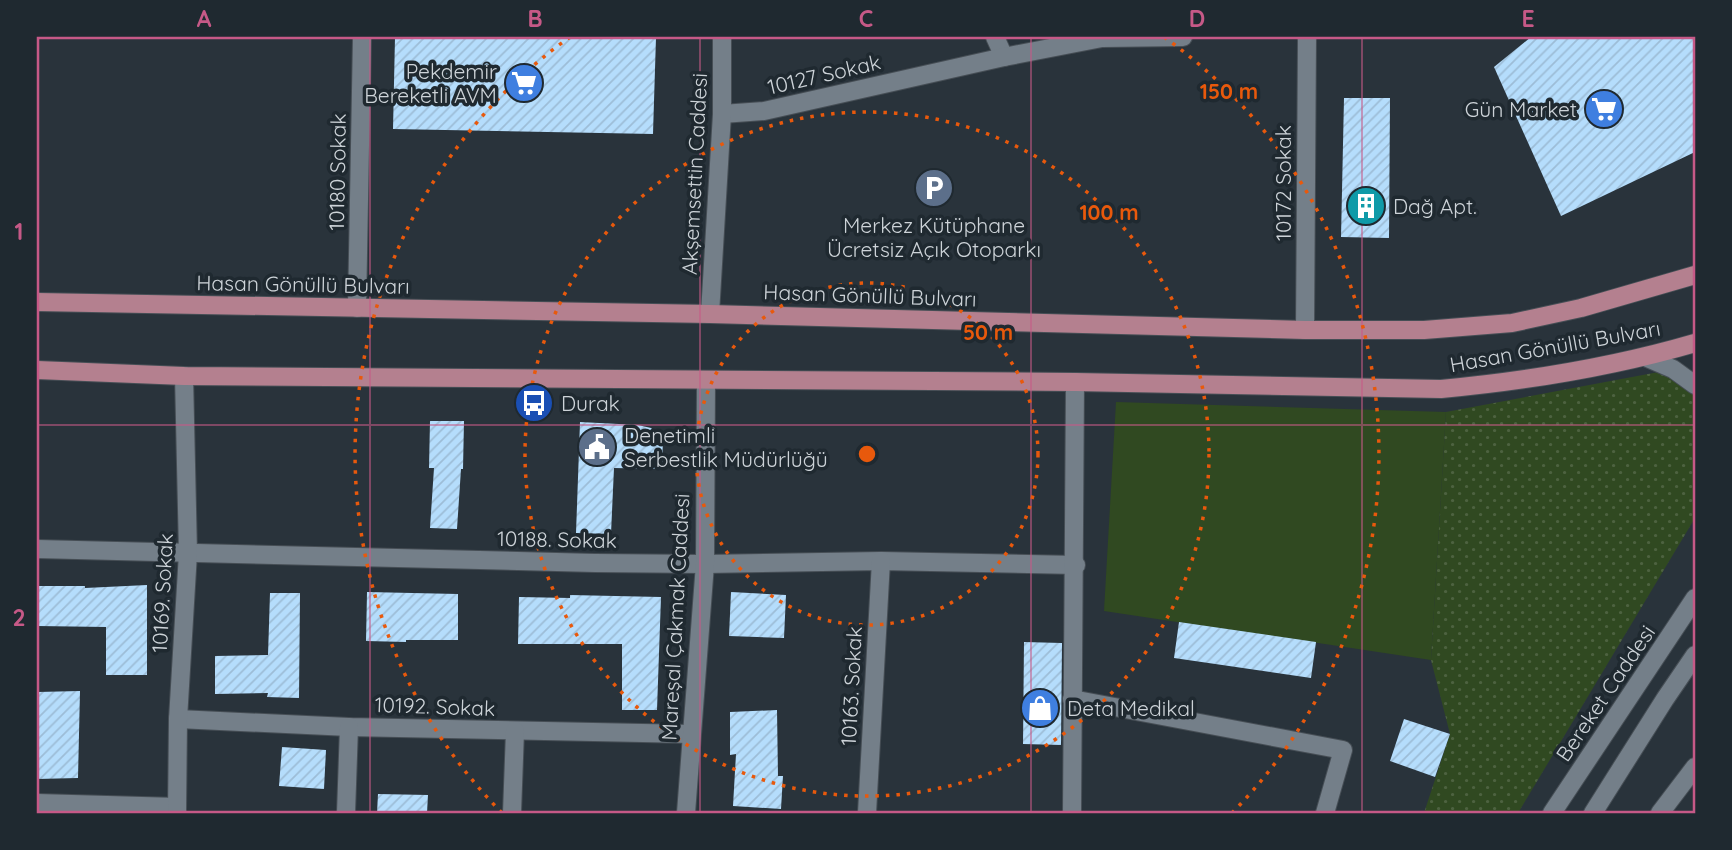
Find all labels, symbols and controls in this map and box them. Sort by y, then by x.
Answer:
text: A [197,4,212,33]
text: B [527,4,543,33]
text: C [859,4,873,33]
text: D [1189,4,1205,33]
text: E [1521,4,1535,33]
street label: 10127 Sokak [765,48,883,100]
place label: Pekdemir Bereketli AVM [364,58,497,108]
supermarket icon: Pekdemir Bereketli AVM [503,62,545,104]
street label: Akşemsettin Caddesi [676,72,712,276]
text: 150 m [1200,78,1258,104]
supermarket icon: Gün Market [1583,88,1625,130]
place label: Gün Market [1465,96,1577,122]
street label: 10180 Sokak [323,113,351,231]
street label: 10172 Sokak [1270,125,1296,241]
parking icon: Merkez Kütüphane Ücretsiz Açık Otoparkı [913,167,955,209]
building icon: Dağ Apt. [1345,185,1387,227]
place label: Dağ Apt. [1393,193,1477,219]
text: 100 m [1079,199,1139,225]
place label: Merkez Kütüphane Ücretsiz Açık Otoparkı [827,212,1041,262]
text: 1 [15,217,23,246]
street label: Hasan Gönüllü Bulvarı [196,269,410,299]
street label: Hasan Gönüllü Bulvarı [763,278,977,312]
street label: Hasan Gönüllü Bulvarı [1448,315,1662,377]
text: 50 m [963,319,1013,345]
bus stop icon: Durak [513,382,555,424]
place label: Durak [561,390,620,416]
place label: Denetimli Serbestlik Müdürlüğü [624,422,828,472]
public building icon: Denetimli Serbestlik Müdürlüğü [576,426,618,468]
centre of rings [855,442,879,466]
street label: Mareşal Çakmak Caddesi [656,493,694,741]
street label: 10188. Sokak [497,525,617,553]
street label: 10169. Sokak [146,533,178,653]
text: 2 [12,603,26,632]
street label: Bereket Caddesi [1550,620,1660,766]
street label: 10163. Sokak [835,626,867,746]
shop icon: Deta Medikal [1019,687,1061,729]
street label: 10192. Sokak [374,691,496,721]
place label: Deta Medikal [1067,695,1195,721]

